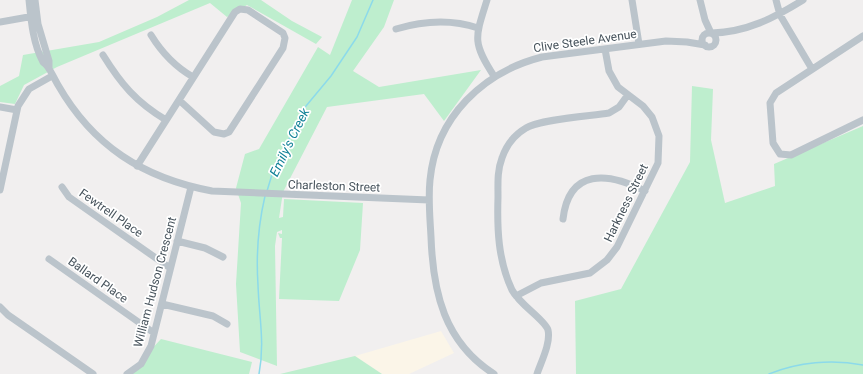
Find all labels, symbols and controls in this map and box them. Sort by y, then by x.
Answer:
street label: Clive Steele Avenue [533,27,637,55]
water label: Emily's Creek [267,105,313,179]
street label: Harkness Street [601,162,651,244]
street label: Charleston Street [288,177,380,195]
street label: Fewtrell Place [76,186,146,240]
street label: William Hudson Crescent [131,215,179,349]
street label: Ballard Place [65,254,131,306]

